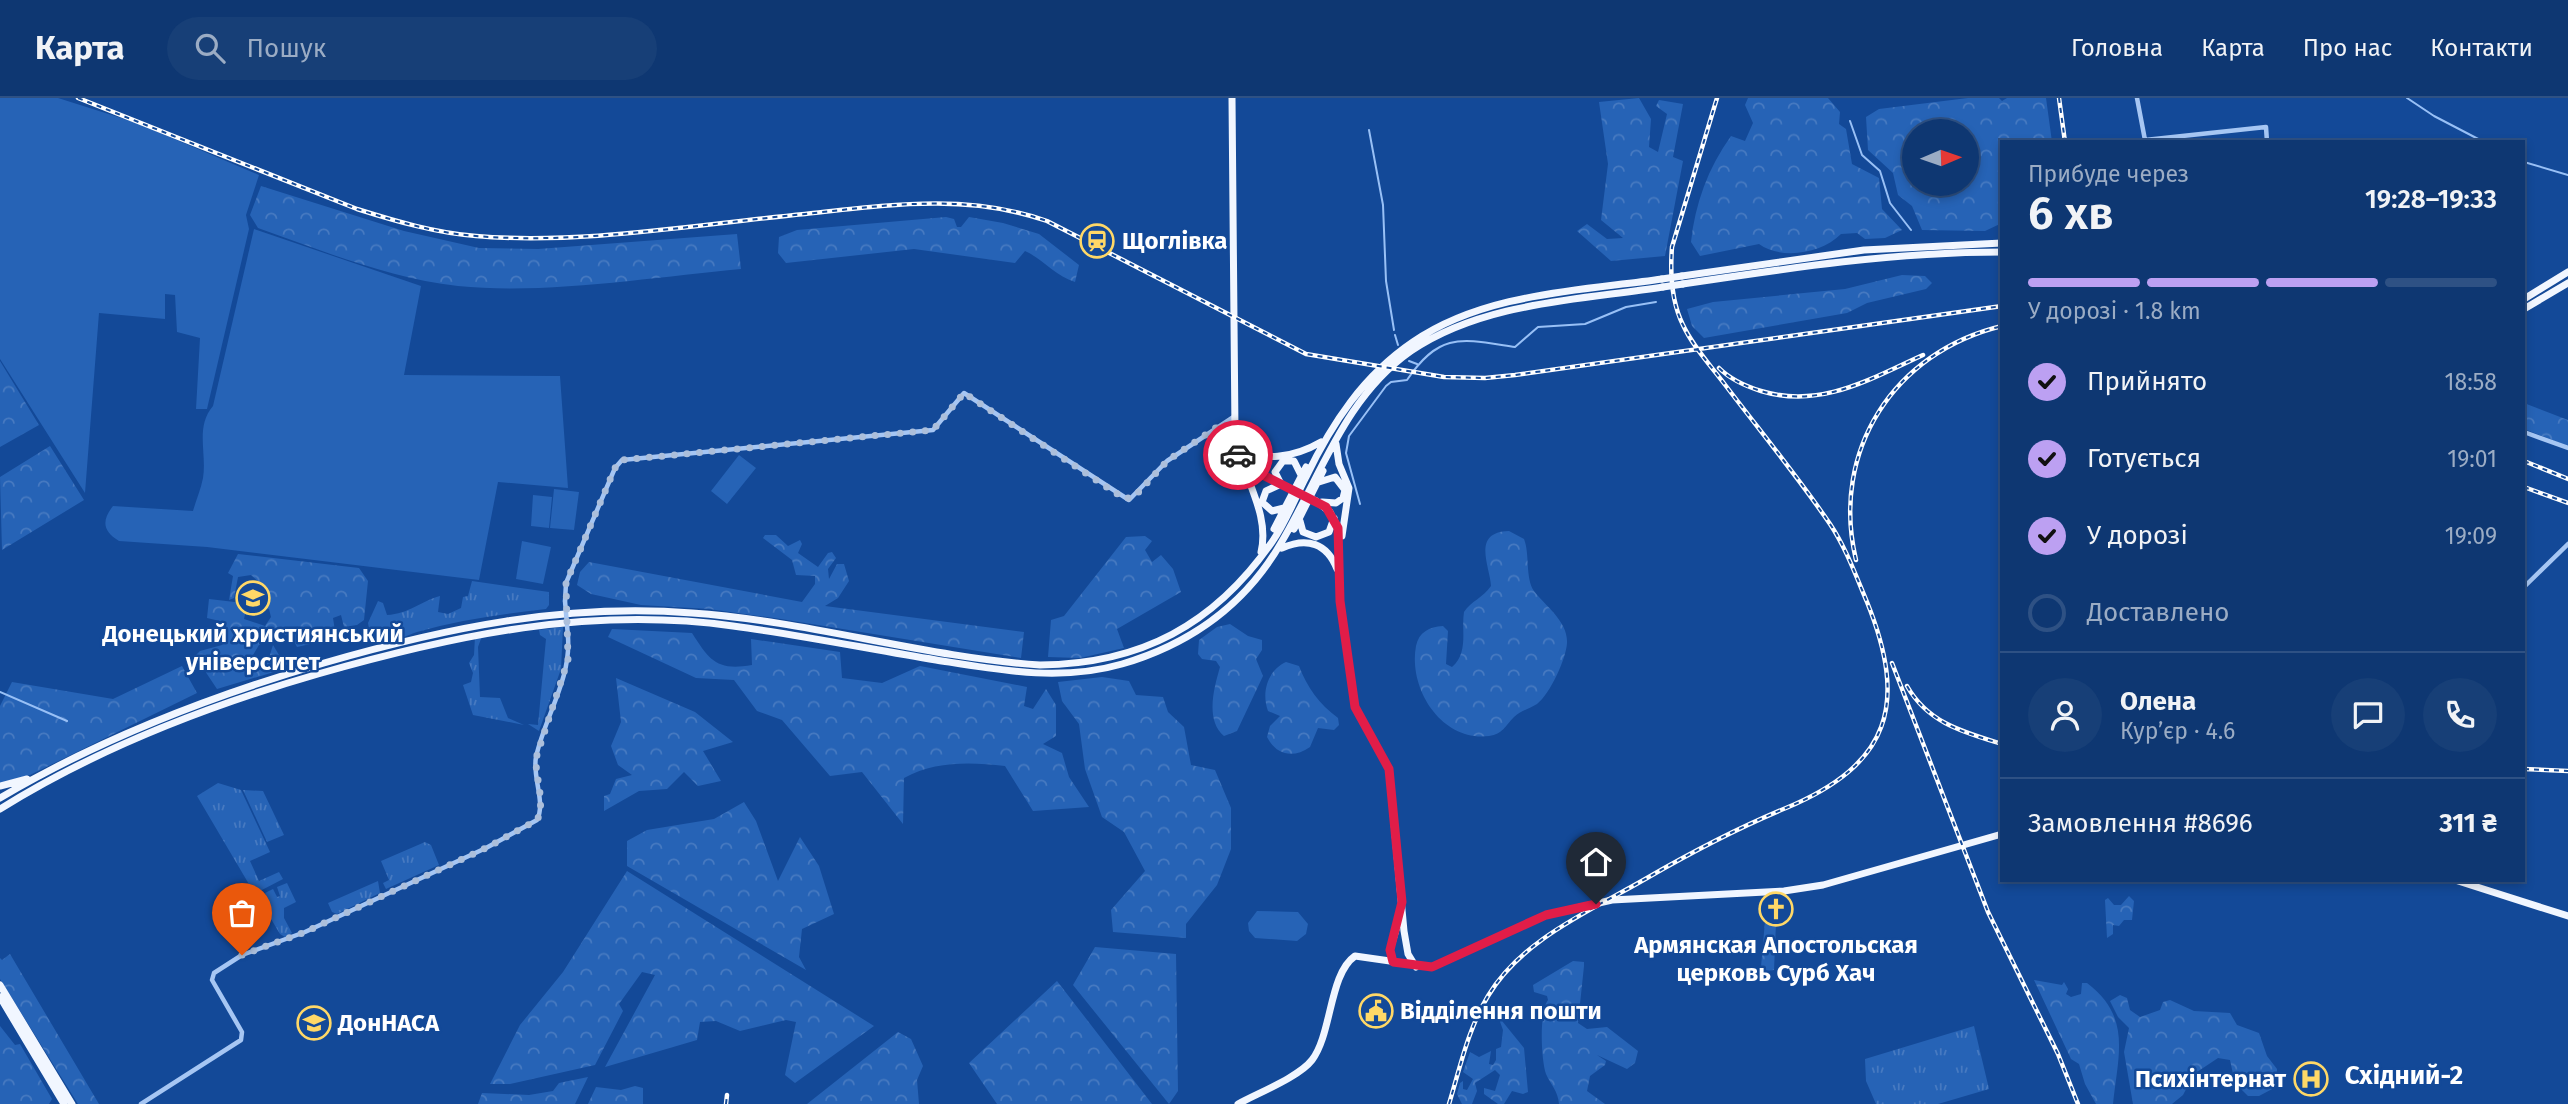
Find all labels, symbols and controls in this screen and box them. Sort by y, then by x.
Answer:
search box [167,17,657,80]
text: Карта [35,28,125,68]
icon: search [191,29,229,67]
text: Пошук [247,33,326,64]
text: Головна [2071,34,2163,62]
text: Карта [2201,34,2265,62]
text: Про нас [2303,34,2392,62]
text: Контакти [2430,34,2533,62]
north arrow [1902,119,1979,196]
map controls [1902,119,1979,196]
text: Прибуде через [2028,160,2189,188]
text: 19:28–19:33 [2365,184,2497,215]
text: 6 хв [2028,186,2114,241]
station icon: Щоглівка [1078,222,1116,260]
place label: Щоглівка [1122,227,1228,255]
text: У дорозі · 1.8 km [2028,297,2201,325]
icon: check [2028,363,2066,401]
text: Прийнято [2087,366,2207,397]
text: 18:58 [2445,368,2497,396]
courier [1203,420,1273,490]
icon: car [1219,436,1257,474]
icon: check [2028,440,2066,478]
text: Готується [2087,443,2201,474]
text: 19:01 [2447,445,2497,473]
icon: check [2028,517,2066,555]
text: У дорозі [2087,520,2188,551]
text: 19:09 [2445,522,2497,550]
school or university icon: Донецький християнський університет [234,579,272,617]
text: Доставлено [2087,597,2229,628]
place label: Донецький християнський університет [101,620,404,676]
button: person [2028,678,2102,752]
button: chat [2331,678,2405,752]
button: phone [2423,678,2497,752]
text: Олена [2120,686,2196,717]
text: Кур’єр · 4.6 [2120,717,2235,745]
text: Замовлення #8696 [2028,808,2253,839]
text: 311 ₴ [2439,808,2497,839]
pin [1566,832,1626,904]
icon: home [1577,843,1615,881]
pin [212,883,272,955]
church icon: Армянская Апостольская церковь Сурб Хач [1757,890,1795,928]
icon: bag [223,894,261,932]
place label: Армянская Апостольская церковь Сурб Хач [1633,931,1918,987]
public building icon: Відділення пошти [1357,992,1395,1030]
place label: Відділення пошти [1400,997,1602,1025]
school or university icon: ДонНАСА [295,1004,333,1042]
place label: ДонНАСА [337,1009,440,1037]
hospital icon: Психінтернат [2292,1060,2330,1098]
district label: Східний-2 [2345,1060,2463,1091]
place label: Психінтернат [2135,1065,2287,1093]

